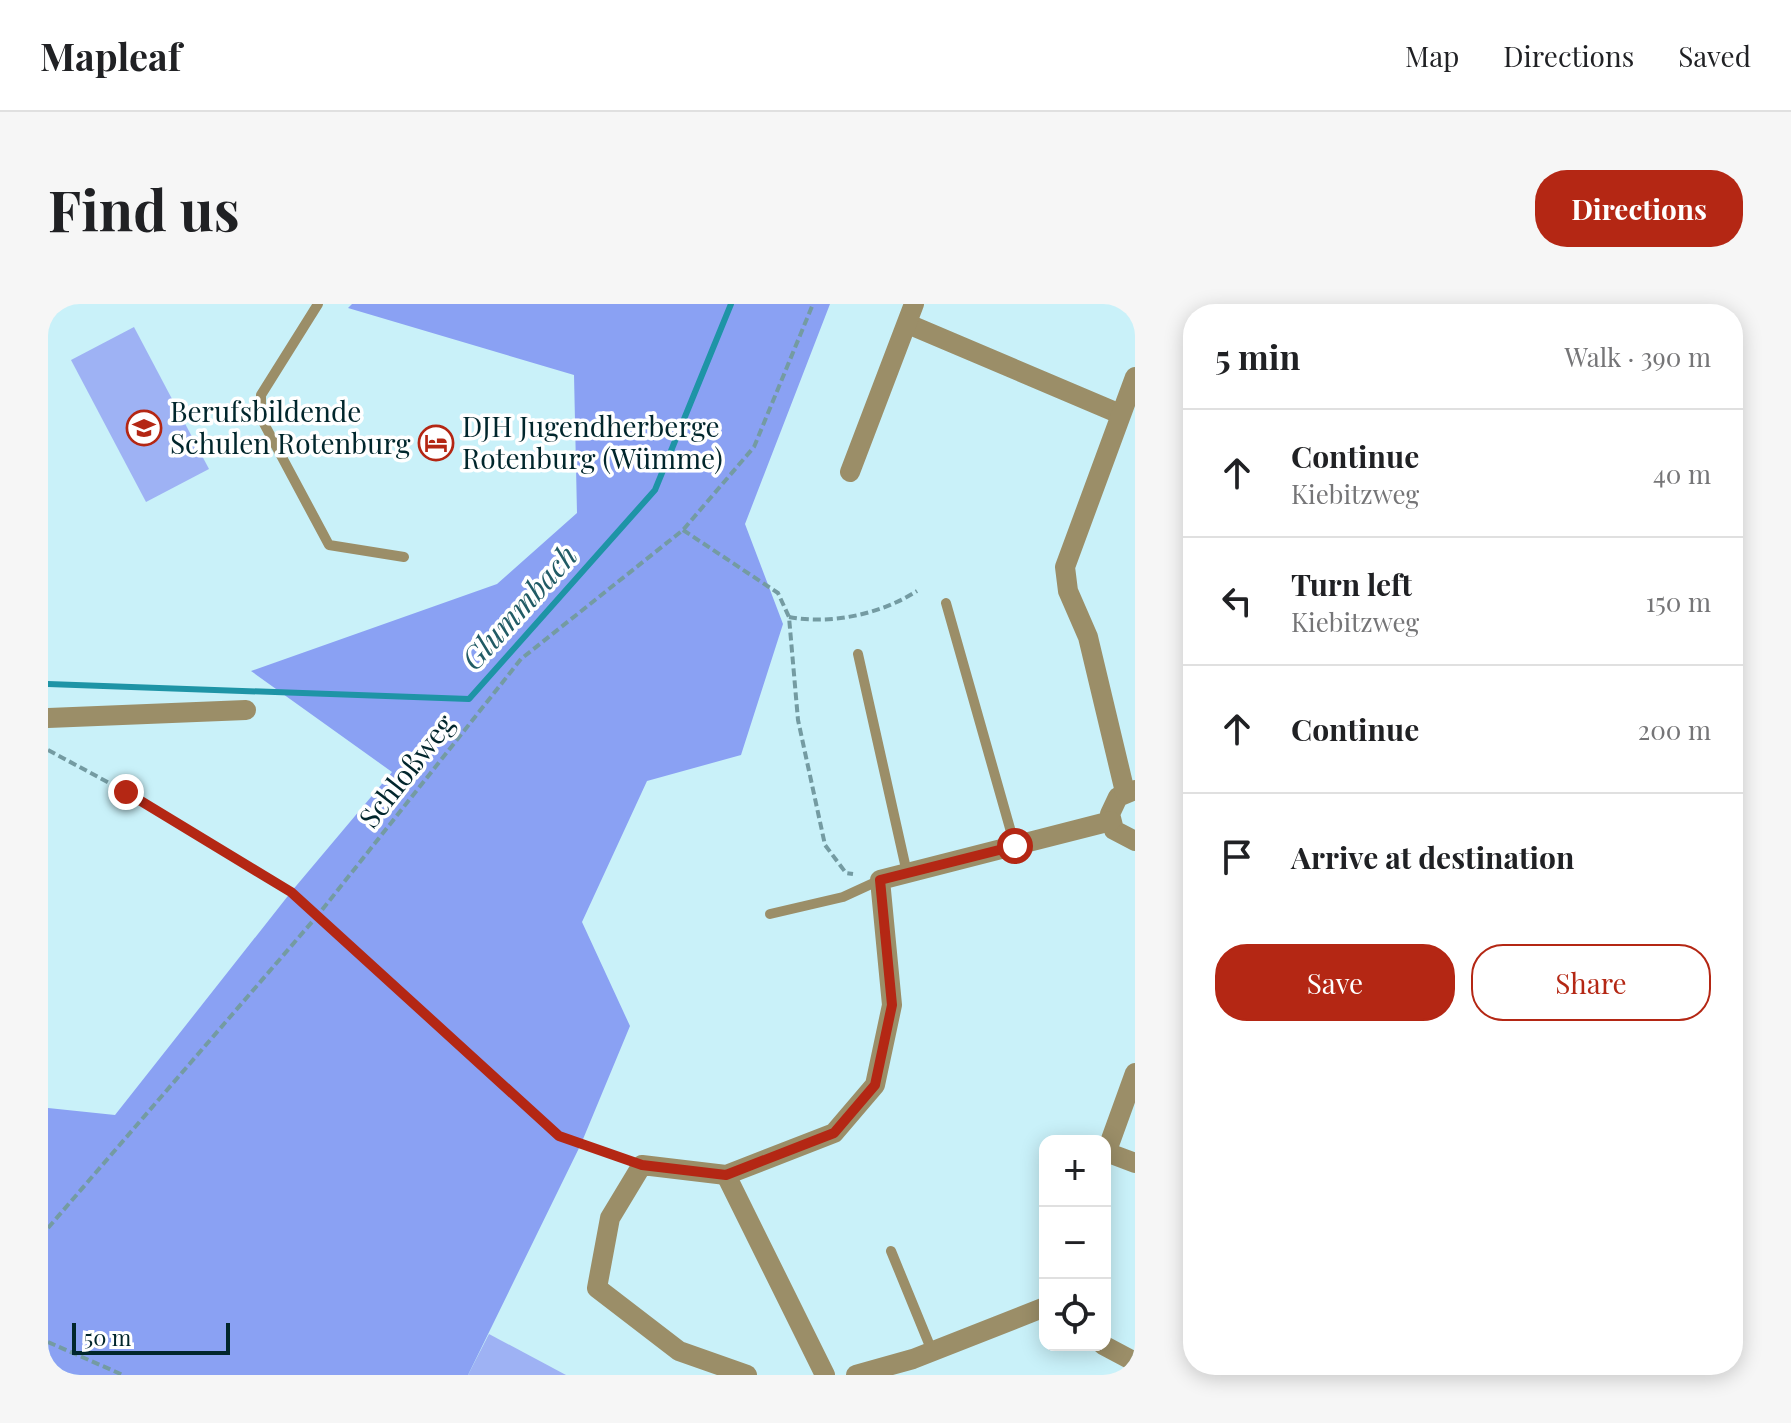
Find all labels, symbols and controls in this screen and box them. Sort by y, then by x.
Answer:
text: Mapleaf [40,30,181,81]
text: Map [1405,37,1459,74]
text: Directions [1503,37,1634,74]
text: Saved [1678,37,1751,74]
button: Directions [1535,170,1743,247]
text: Find us [48,171,240,246]
text: 5 min [1215,333,1300,379]
text: Walk · 390 m [1564,339,1711,374]
place label: Berufsbildende Schulen Rotenburg [170,392,411,461]
place label: DJH Jugendherberge Rotenburg (Wümme) [462,407,723,476]
school or university icon: Berufsbildende Schulen Rotenburg [125,409,163,447]
hotel icon: DJH Jugendherberge Rotenburg (Wümme) [417,424,455,462]
text: Continue [1291,436,1419,476]
icon: ahead [1215,451,1259,495]
text: 40 m [1653,456,1711,491]
text: Kiebitzweg [1291,476,1419,511]
water label: Glummbach [452,536,585,678]
text: Turn left [1291,564,1412,604]
icon: left [1215,579,1259,623]
text: 150 m [1646,584,1711,619]
text: Kiebitzweg [1291,604,1419,639]
street label: Schloßweg [350,705,462,835]
icon: ahead [1215,707,1259,751]
text: Continue [1291,709,1419,749]
text: 200 m [1638,712,1711,747]
route end [108,774,144,810]
route start [997,828,1033,864]
icon: arrive [1215,835,1259,879]
text: Arrive at destination [1291,837,1574,877]
button: Save [1215,944,1455,1021]
button: Share [1471,944,1711,1021]
map controls [1039,1135,1111,1351]
button: + [1039,1135,1111,1207]
button: − [1039,1207,1111,1279]
button: locate [1039,1279,1111,1351]
scale bar [72,1319,230,1355]
text: 50 m [84,1322,131,1352]

